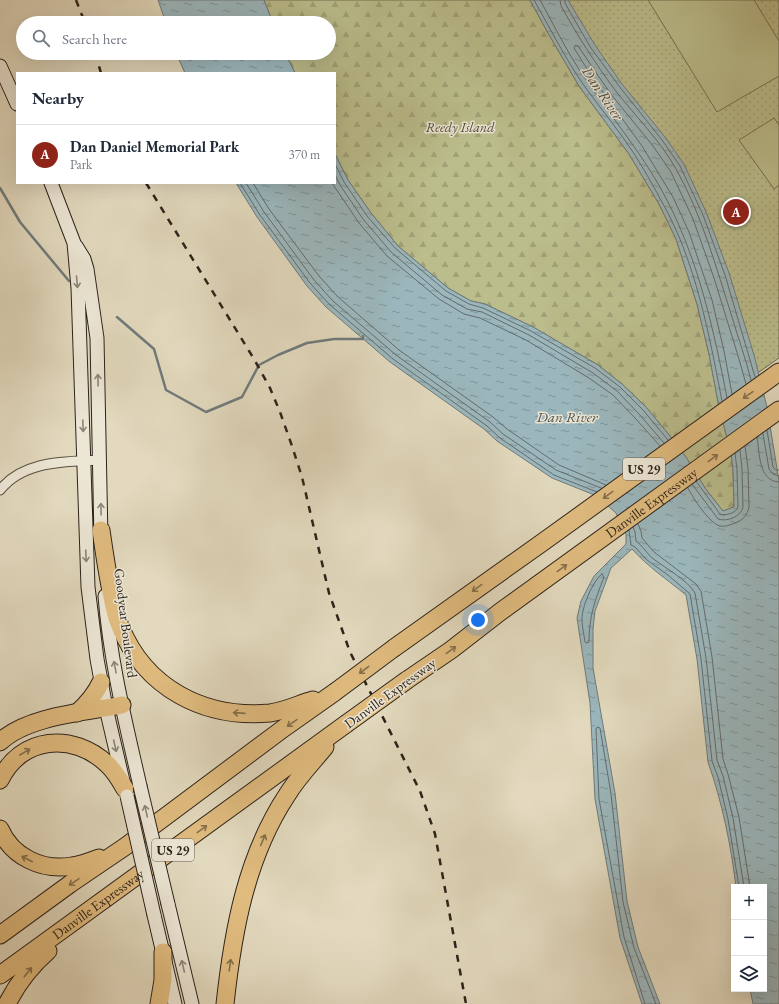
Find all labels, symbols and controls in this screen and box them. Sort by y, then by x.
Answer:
search box [16,16,336,60]
icon: search [30,27,52,49]
text: Search here [62,29,127,48]
water label: Dan River [578,62,629,125]
text: Nearby [32,87,84,109]
park label: Reedy Island [426,118,495,136]
text: Dan Daniel Memorial Park [70,137,239,156]
text: A [40,146,50,163]
text: 370 m [289,146,320,163]
text: Park [70,156,92,173]
pin: A [723,197,749,227]
one-way arrow [74,275,81,288]
one-way arrow [94,374,102,387]
one-way arrow [742,391,753,399]
water label: Dan River [536,407,599,426]
one-way arrow [79,419,87,432]
one-way arrow [707,454,718,462]
road number: US 29 [623,458,665,480]
street label: Danville Expressway [602,463,701,542]
one-way arrow [603,491,614,499]
one-way arrow [97,503,105,516]
one-way arrow [83,549,90,562]
one-way arrow [557,563,568,572]
street label: Goodyear Boulevard [110,567,142,680]
one-way arrow [472,584,483,592]
your location [468,610,488,630]
one-way arrow [445,646,456,654]
street label: Danville Expressway [341,653,440,732]
one-way arrow [110,661,118,674]
one-way arrow [359,666,370,674]
one-way arrow [233,709,246,717]
one-way arrow [286,718,297,727]
one-way arrow [112,739,119,752]
one-way arrow [19,747,31,755]
one-way arrow [142,805,150,818]
one-way arrow [196,825,207,833]
one-way arrow [260,835,267,847]
road number: US 29 [152,839,194,861]
one-way arrow [21,855,33,862]
street label: Danville Expressway [48,864,148,943]
one-way arrow [68,878,79,886]
map controls [731,884,767,992]
button: + [731,884,767,920]
button: − [731,920,767,956]
button: layers [731,956,767,992]
one-way arrow [226,959,234,972]
one-way arrow [178,960,186,973]
one-way arrow [24,966,33,977]

